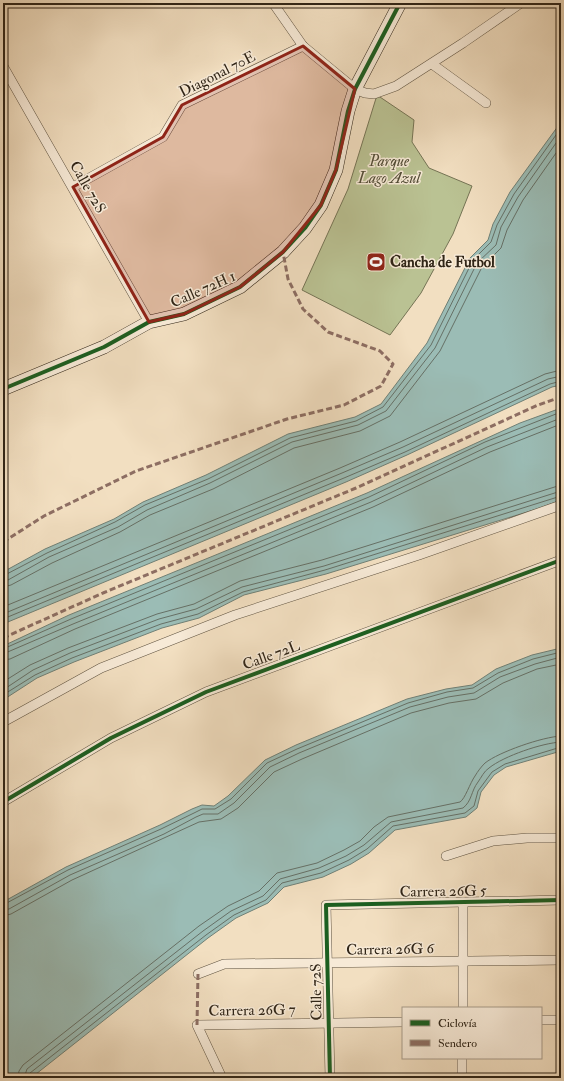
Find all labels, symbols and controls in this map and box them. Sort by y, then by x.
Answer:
street label: Diagonal 70E [176,47,259,102]
park label: Parque Lago Azul [357,152,421,188]
street label: Calle 72S [65,158,110,217]
sports icon: Cancha de Futbol [365,251,387,273]
place label: Cancha de Futbol [390,253,495,272]
street label: Calle 72H 1 [168,267,239,312]
street label: Calle 72L [240,636,302,675]
street label: Carrera 26G 5 [399,881,487,902]
street label: Carrera 26G 6 [346,939,436,960]
street label: Calle 72S [307,963,326,1021]
street label: Carrera 26G 7 [208,1000,296,1021]
legend [402,1007,542,1059]
text: Ciclovía [438,1016,478,1031]
text: Sendero [438,1036,477,1051]

